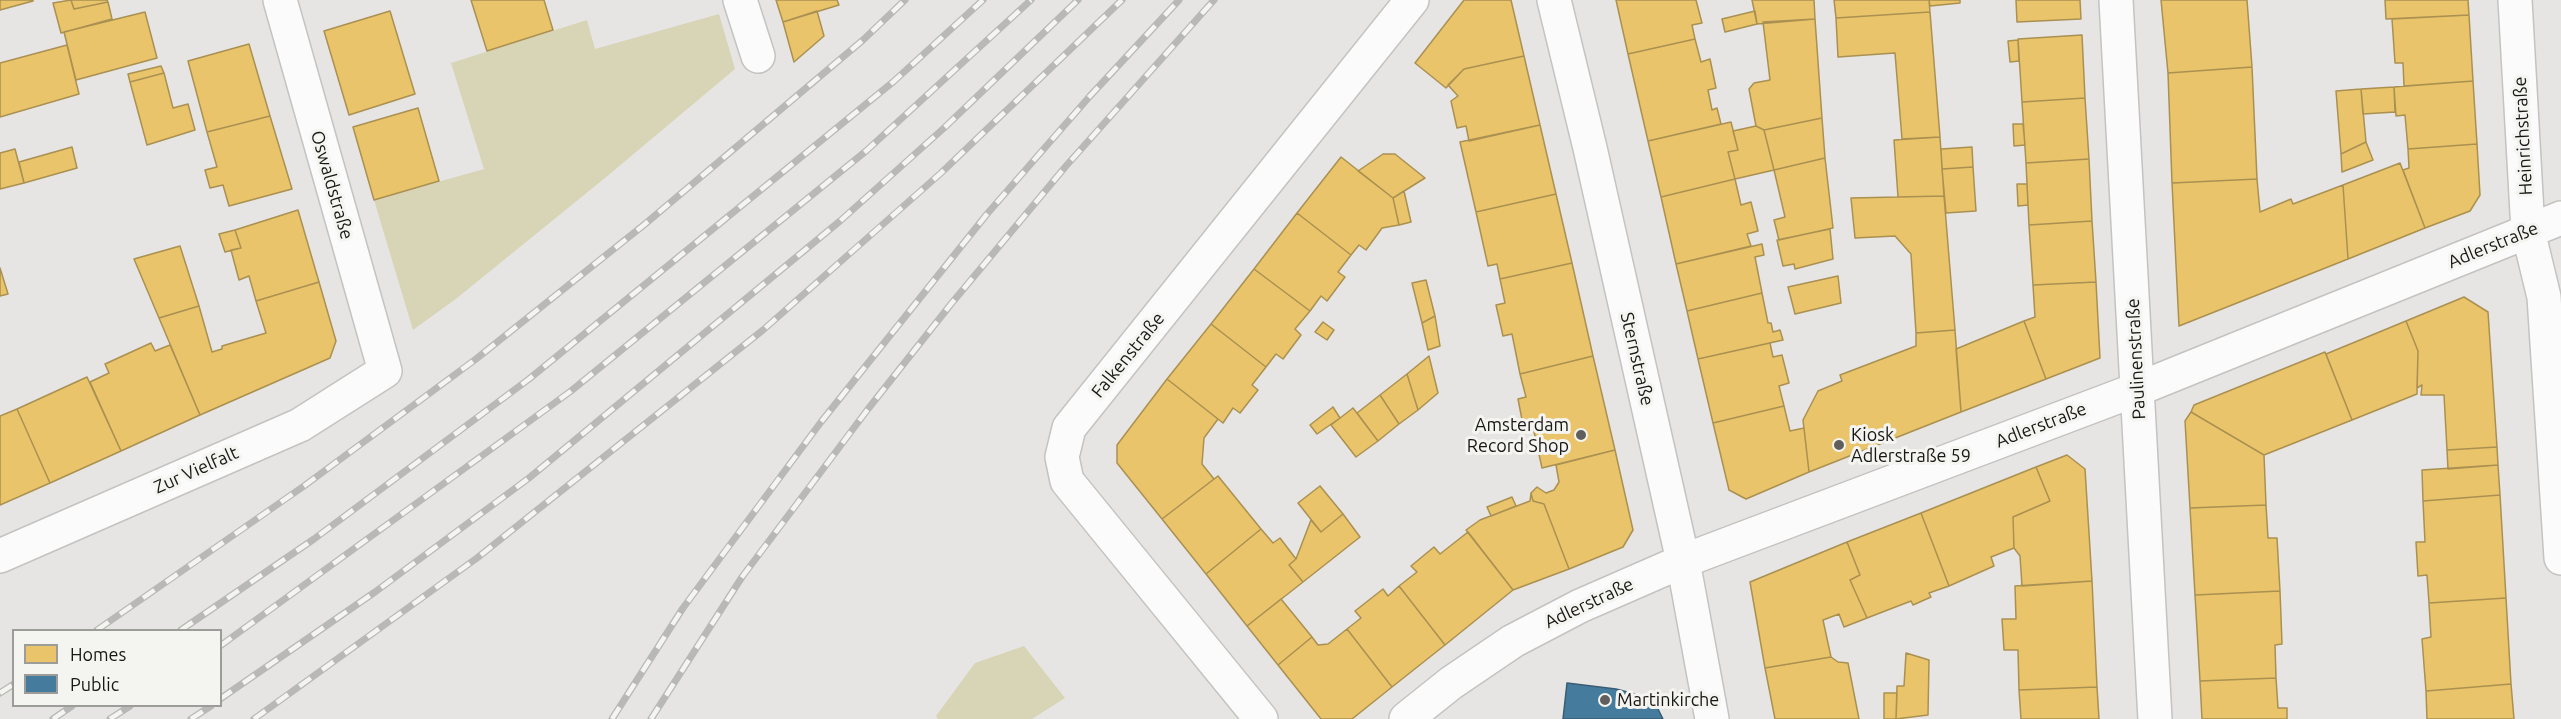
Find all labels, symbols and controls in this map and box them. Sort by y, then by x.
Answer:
street label: Heinrichstraße [2509,76,2537,196]
street label: Oswaldstraße [306,128,358,242]
street label: Adlerstraße [2445,217,2541,273]
street label: Paulinenstraße [2122,298,2150,420]
street label: Falkenstraße [1087,308,1169,402]
street label: Sternstraße [1616,310,1658,408]
street label: Adlerstraße [1993,398,2089,452]
place label: Amsterdam Record Shop [1467,414,1569,456]
place label: Kiosk Adlerstraße 59 [1851,424,1971,466]
marker: Amsterdam Record Shop [1574,428,1588,442]
marker: Kiosk Adlerstraße 59 [1832,438,1846,452]
street label: Zur Vielfalt [150,442,242,498]
street label: Adlerstraße [1541,573,1637,633]
legend [12,629,222,707]
text: Homes [70,644,126,664]
text: Public [70,674,119,694]
place label: Martinkirche [1617,689,1719,711]
marker: Martinkirche [1598,693,1612,707]

